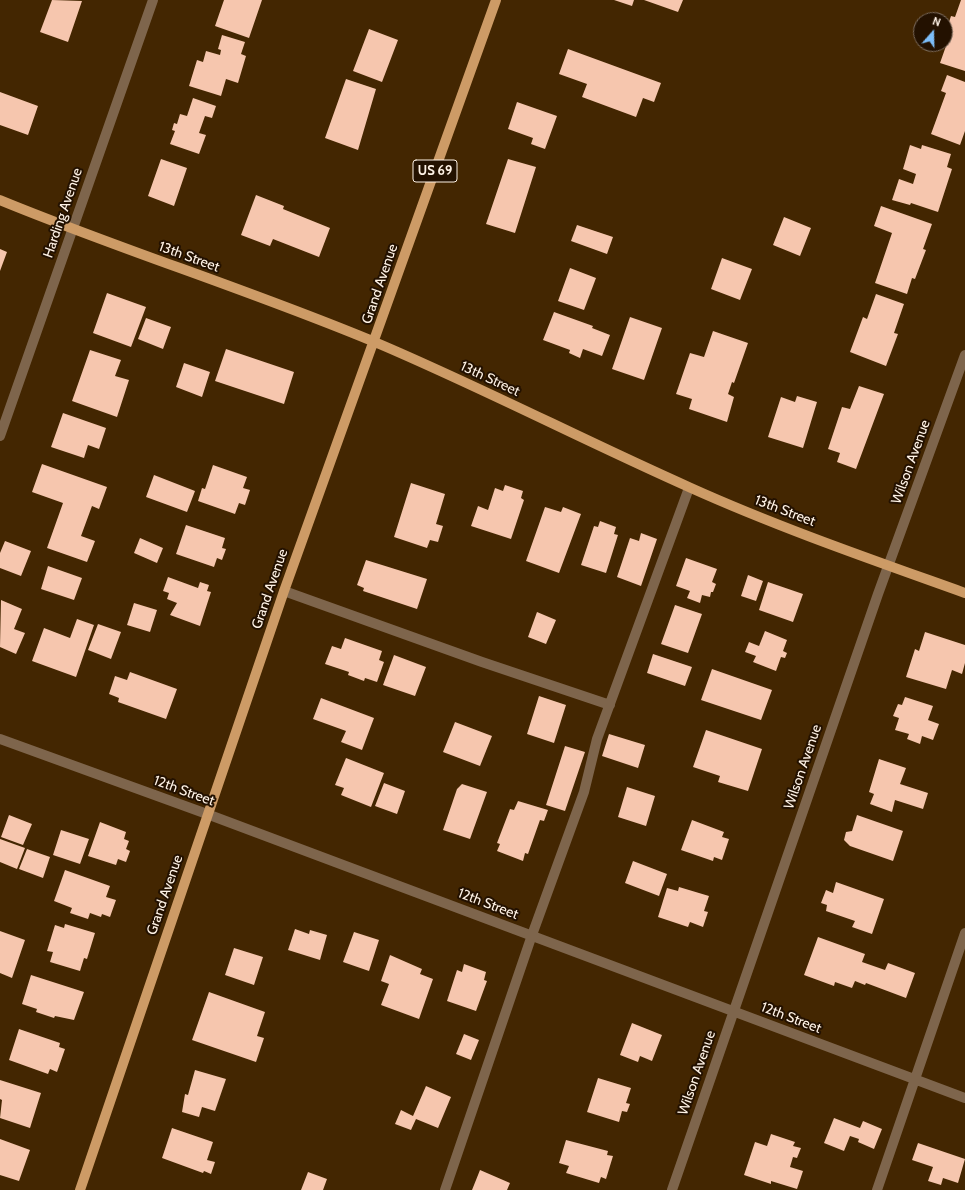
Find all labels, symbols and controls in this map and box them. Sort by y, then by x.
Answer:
north arrow [913,12,953,52]
text: N [931,14,943,30]
road number: US 69 [413,160,457,182]
street label: Harding Avenue [40,166,86,260]
street label: 13th Street [156,238,222,276]
street label: Grand Avenue [358,242,402,326]
street label: 13th Street [458,358,522,400]
street label: Wilson Avenue [888,418,934,506]
street label: 13th Street [752,492,818,530]
street label: Grand Avenue [248,547,292,631]
street label: Wilson Avenue [781,723,825,811]
street label: 12th Street [151,772,217,810]
street label: Grand Avenue [143,853,187,937]
street label: 12th Street [455,885,521,923]
street label: 12th Street [758,999,824,1037]
street label: Wilson Avenue [675,1029,719,1117]

